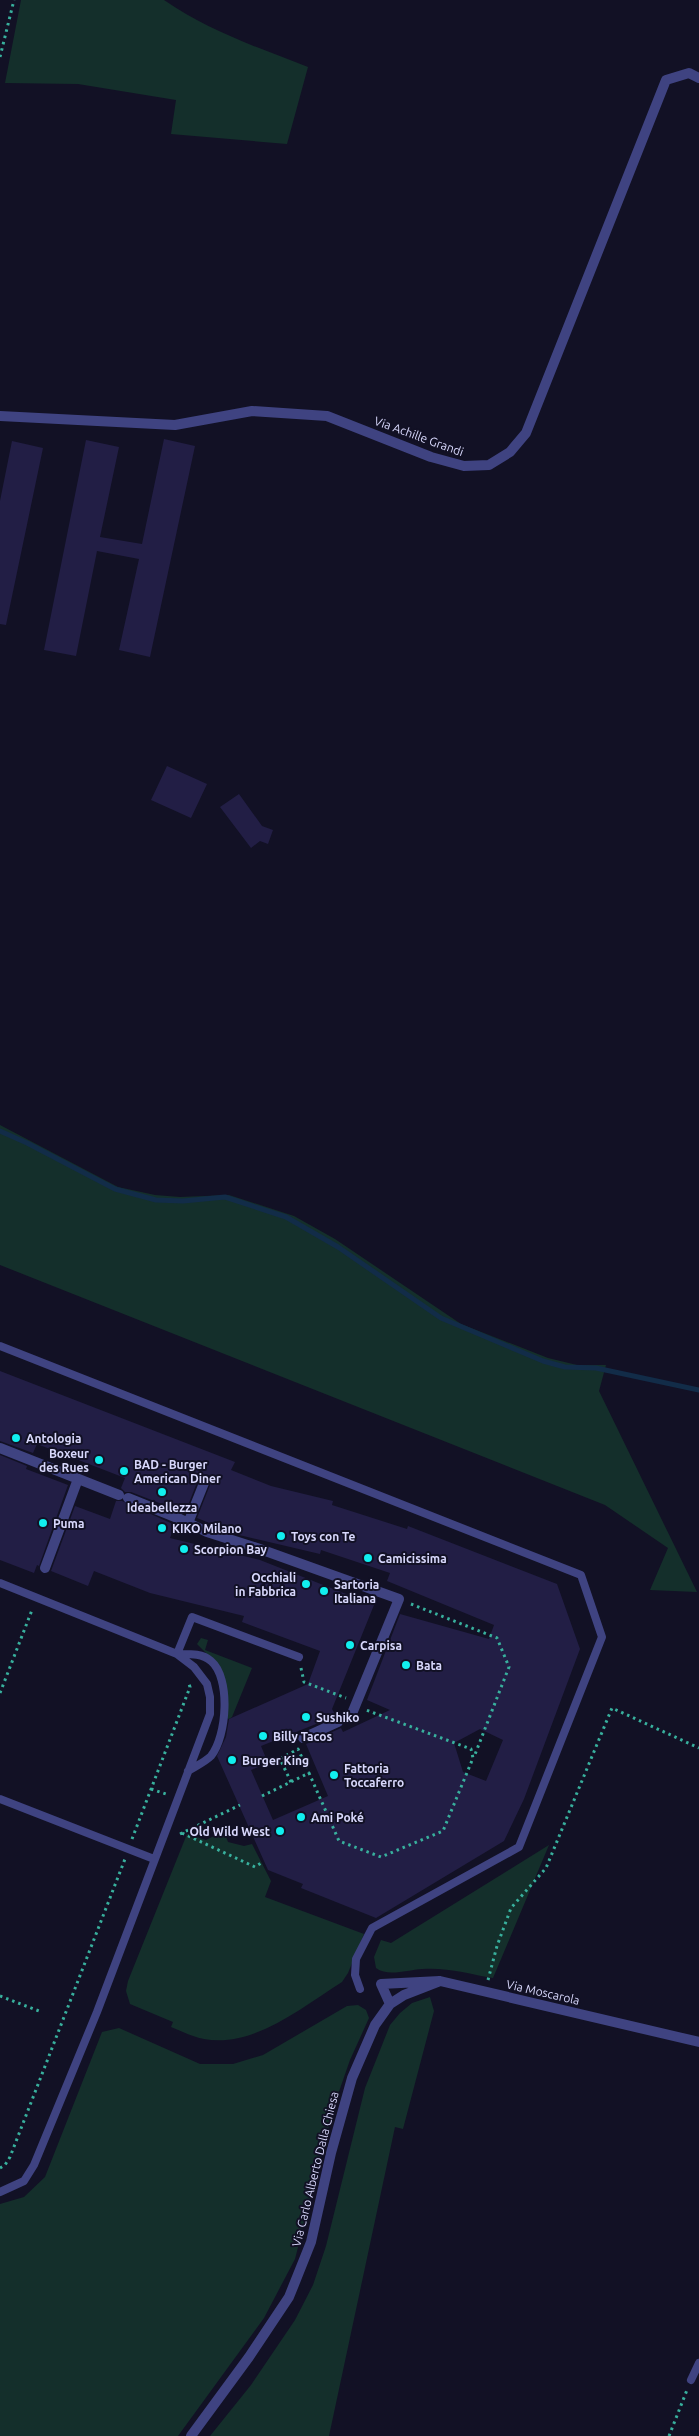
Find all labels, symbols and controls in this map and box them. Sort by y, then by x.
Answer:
street label: Via Achille Grandi [373,414,465,458]
marker: Antologia [10,1432,22,1444]
place label: Antologia [26,1432,81,1445]
place label: Boxeur des Rues [39,1447,89,1474]
marker: Boxeur des Rues [93,1454,105,1466]
place label: BAD - Burger American Diner [134,1458,221,1485]
marker: BAD - Burger American Diner [118,1465,130,1477]
marker: Ideabellezza [156,1486,168,1498]
place label: Ideabellezza [127,1501,197,1514]
marker: Puma [37,1517,49,1529]
place label: Puma [53,1517,84,1530]
marker: KIKO Milano [156,1522,168,1534]
place label: KIKO Milano [172,1522,242,1535]
marker: Toys con Te [275,1530,287,1542]
place label: Toys con Te [291,1530,355,1543]
marker: Scorpion Bay [178,1543,190,1555]
place label: Scorpion Bay [194,1543,268,1556]
marker: Camicissima [362,1552,374,1564]
place label: Camicissima [378,1552,447,1565]
place label: Occhiali in Fabbrica [235,1571,296,1598]
marker: Occhiali in Fabbrica [300,1578,312,1590]
place label: Sartoria Italiana [334,1578,379,1605]
marker: Sartoria Italiana [318,1585,330,1597]
marker: Carpisa [344,1639,356,1651]
place label: Carpisa [360,1639,402,1652]
marker: Bata [400,1659,412,1671]
place label: Bata [416,1659,442,1672]
marker: Sushiko [300,1711,312,1723]
place label: Sushiko [316,1711,359,1724]
marker: Billy Tacos [257,1730,269,1742]
place label: Billy Tacos [273,1730,332,1743]
marker: Burger King [226,1754,238,1766]
place label: Burger King [242,1754,309,1767]
place label: Fattoria Toccaferro [344,1762,404,1789]
marker: Fattoria Toccaferro [328,1769,340,1781]
marker: Ami Poké [295,1811,307,1823]
place label: Ami Poké [311,1811,364,1824]
place label: Old Wild West [189,1825,270,1838]
marker: Old Wild West [274,1825,286,1837]
street label: Via Moscarola [505,1977,581,2007]
street label: Via Carlo Alberto Dalla Chiesa [289,2090,341,2248]

